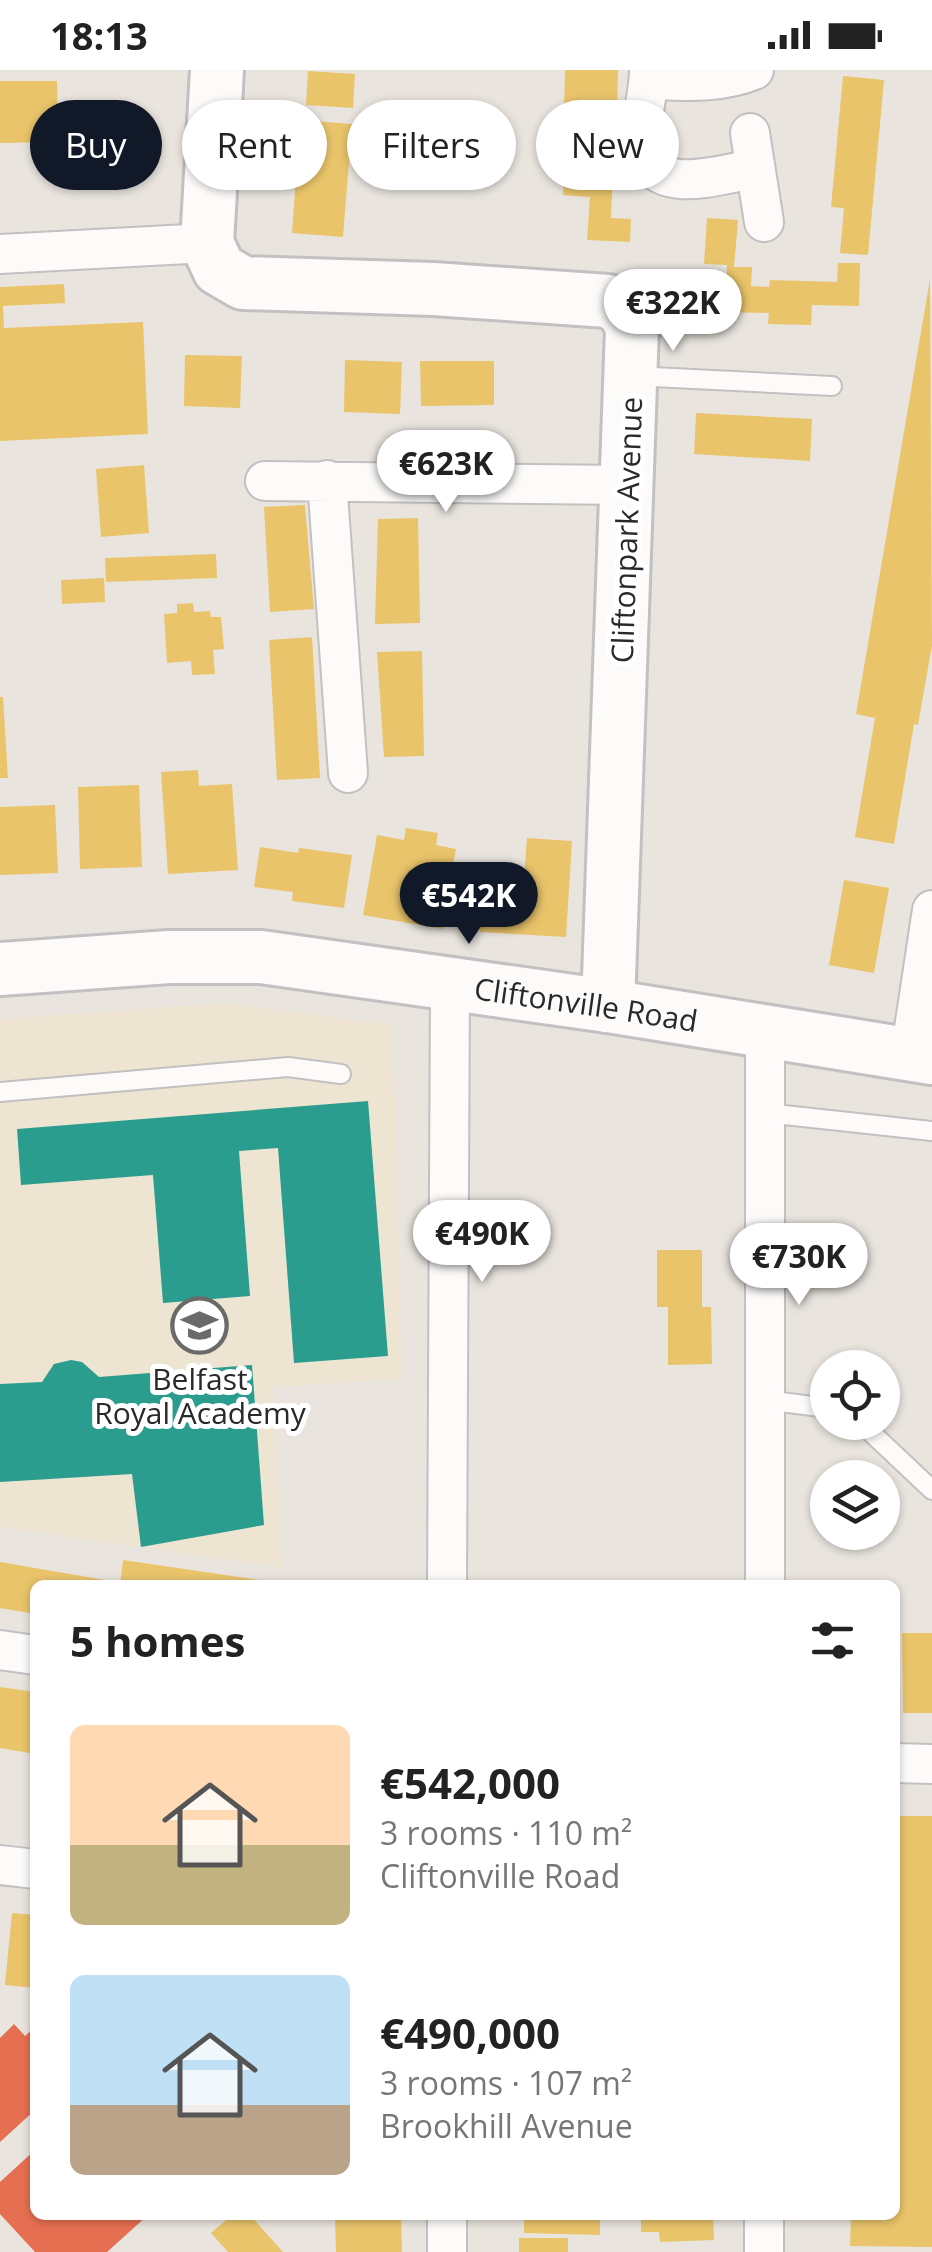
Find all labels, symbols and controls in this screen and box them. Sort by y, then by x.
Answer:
text: 18:13 [50,9,148,61]
chip: Buy [30,100,162,190]
chip: Rent [182,100,327,190]
chip: Filters [347,100,516,190]
chip: New [536,100,679,190]
pin: €322K [603,269,743,354]
text: €322K [626,280,720,323]
street label: Cliftonpark Avenue [601,396,651,664]
pin: €623K [376,430,516,515]
text: €623K [399,441,493,484]
pin: €542K [399,862,539,947]
text: €542K [422,873,516,916]
street label: Cliftonville Road [472,967,701,1041]
pin: €490K [412,1200,552,1285]
text: €490K [435,1211,529,1254]
pin: €730K [729,1223,869,1308]
text: €730K [752,1234,846,1277]
school or university icon: Belfast Royal Academy [170,1296,230,1356]
map controls [810,1350,900,1550]
button: locate [810,1350,900,1440]
place label: Belfast Royal Academy [94,1358,307,1433]
button: layers [810,1460,900,1550]
text: 5 homes [70,1612,245,1669]
icon: filters [805,1613,860,1668]
text: €542,000 [380,1754,560,1811]
icon: home [150,1765,270,1885]
text: 3 rooms · 110 m² [380,1811,632,1854]
text: Cliftonville Road [380,1854,620,1897]
text: €490,000 [380,2004,560,2061]
icon: home [150,2015,270,2135]
text: 3 rooms · 107 m² [380,2061,632,2104]
text: Brookhill Avenue [380,2104,633,2147]

